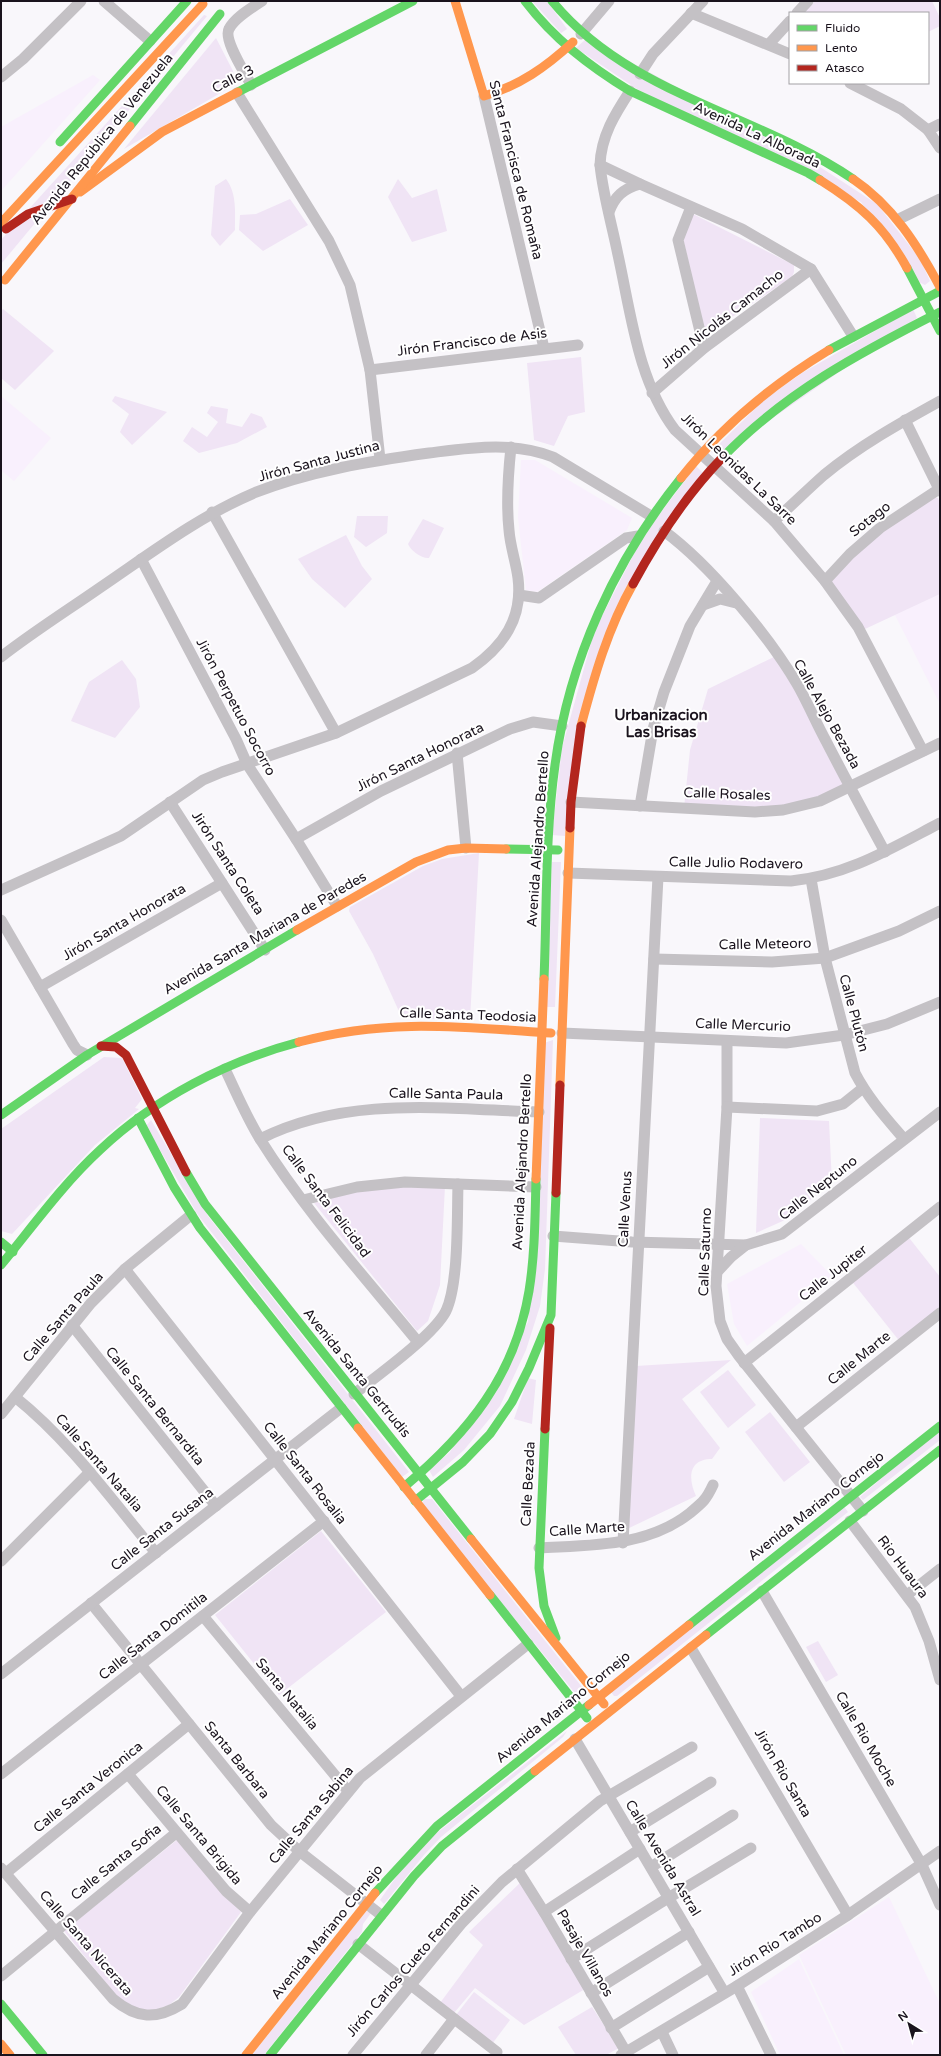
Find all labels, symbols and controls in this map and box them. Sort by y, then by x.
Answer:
legend [789,12,929,84]
text: Fluido [825,21,860,35]
text: Lento [825,41,858,55]
street label: Avenida República de Venezuela [27,50,177,228]
street label: Calle 3 [209,61,257,97]
text: Atasco [825,61,864,75]
street label: Santa Francisca de Romaña [485,79,547,261]
street label: Avenida La Alborada [691,98,823,172]
street label: Jirón Nicolás Camacho [657,266,787,372]
street label: Jirón Francisco de Asis [396,324,548,360]
street label: Jirón Leonidas La Sarre [678,409,800,529]
street label: Jirón Santa Justina [257,437,381,485]
street label: Sotago [846,498,894,540]
street label: Jirón Perpetuo Socorro [193,635,279,779]
street label: Calle Alejo Bezada [790,656,864,772]
district label: Urbanizacion Las Brisas [614,706,708,741]
street label: Jirón Santa Honorata [353,719,487,795]
street label: Avenida Alejandro Bertello [523,750,553,928]
street label: Calle Rosales [683,784,771,804]
street label: Jirón Santa Coleta [188,808,268,918]
street label: Calle Julio Rodavero [669,853,803,873]
street label: Avenida Santa Mariana de Paredes [161,868,370,998]
street label: Jirón Santa Honorata [59,880,189,964]
street label: Calle Meteoro [718,935,812,953]
street label: Calle Plutón [835,972,873,1054]
street label: Calle Santa Teodosia [399,1004,537,1026]
street label: Calle Mercurio [695,1015,791,1035]
street label: Avenida Alejandro Bertello [509,1073,535,1251]
street label: Calle Santa Paula [389,1085,503,1103]
street label: Calle Santa Felicidad [278,1141,374,1261]
street label: Calle Neptuno [775,1152,861,1224]
street label: Calle Venus [615,1170,636,1248]
street label: Calle Saturno [695,1207,715,1297]
street label: Calle Jupiter [795,1241,871,1305]
street label: Calle Santa Paula [19,1268,107,1366]
street label: Avenida Santa Gertrudis [300,1305,415,1441]
street label: Calle Marte [824,1327,894,1389]
street label: Calle Santa Bernardita [102,1343,208,1469]
street label: Calle Santa Natalia [52,1410,146,1516]
street label: Calle Santa Rosalia [260,1418,350,1528]
street label: Calle Bezada [517,1441,539,1527]
street label: Avenida Mariano Cornejo [744,1448,888,1564]
street label: Calle Santa Susana [107,1484,217,1574]
street label: Calle Marte [548,1518,626,1540]
street label: Rio Huaura [874,1532,932,1602]
street label: Calle Santa Domitila [95,1588,211,1684]
street label: Avenida Mariano Cornejo [492,1647,634,1767]
street label: Santa Natalia [252,1655,322,1733]
street label: Calle Rio Moche [832,1688,900,1790]
street label: Santa Barbara [201,1718,273,1802]
street label: Jirón Rio Santa [751,1726,815,1820]
street label: Calle Santa Veronica [30,1738,146,1836]
street label: Calle Santa Sabina [265,1762,357,1868]
street label: Calle Santa Brigida [152,1782,246,1888]
street label: Calle Avenida Astral [622,1797,704,1919]
street label: Calle Santa Sofia [67,1820,165,1904]
street label: Avenida Mariano Cornejo [267,1861,387,2003]
street label: Jirón Carlos Cueto Fernandini [343,1882,483,2040]
street label: Calle Santa Nicerata [36,1887,136,1999]
street label: Pasaje Villanos [553,1906,617,2000]
street label: Jirón Río Tambo [725,1908,825,1980]
north arrow [889,2004,929,2044]
text: N [896,2009,911,2024]

